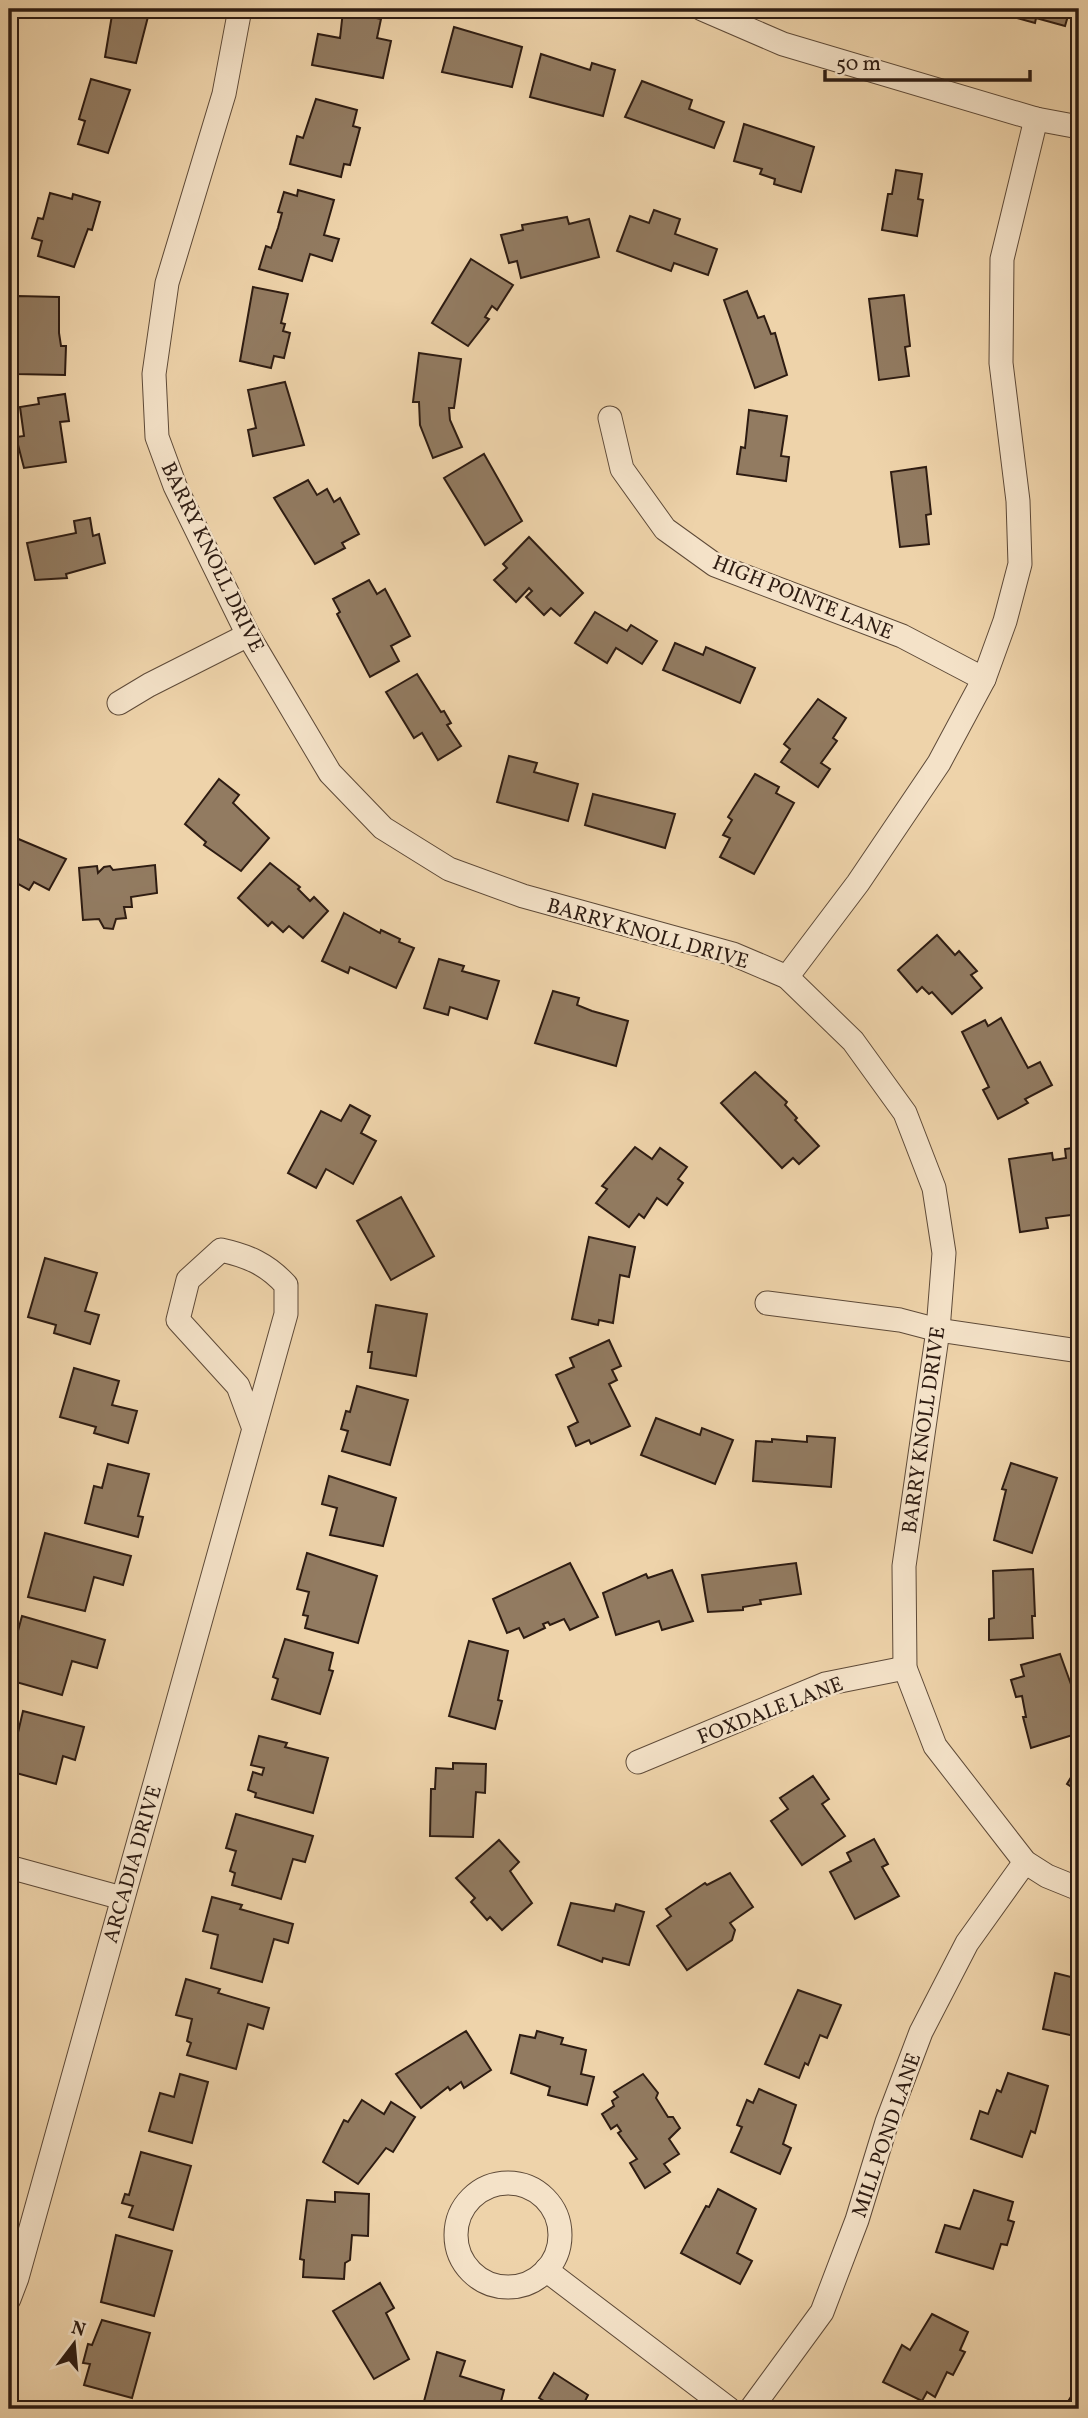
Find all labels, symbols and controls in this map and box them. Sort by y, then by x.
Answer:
scale bar [825,38,1030,82]
text: 50 m [836,50,881,79]
street label: BARRY KNOLL DRIVE [153,457,270,658]
street label: HIGH POINTE LANE [708,549,897,648]
street label: BARRY KNOLL DRIVE [543,892,752,977]
street label: BARRY KNOLL DRIVE [896,1325,953,1536]
street label: FOXDALE LANE [693,1670,848,1753]
street label: ARCADIA DRIVE [97,1782,170,1947]
street label: MILL POND LANE [846,2049,929,2222]
north arrow [38,2310,108,2380]
text: N [68,2315,89,2344]

